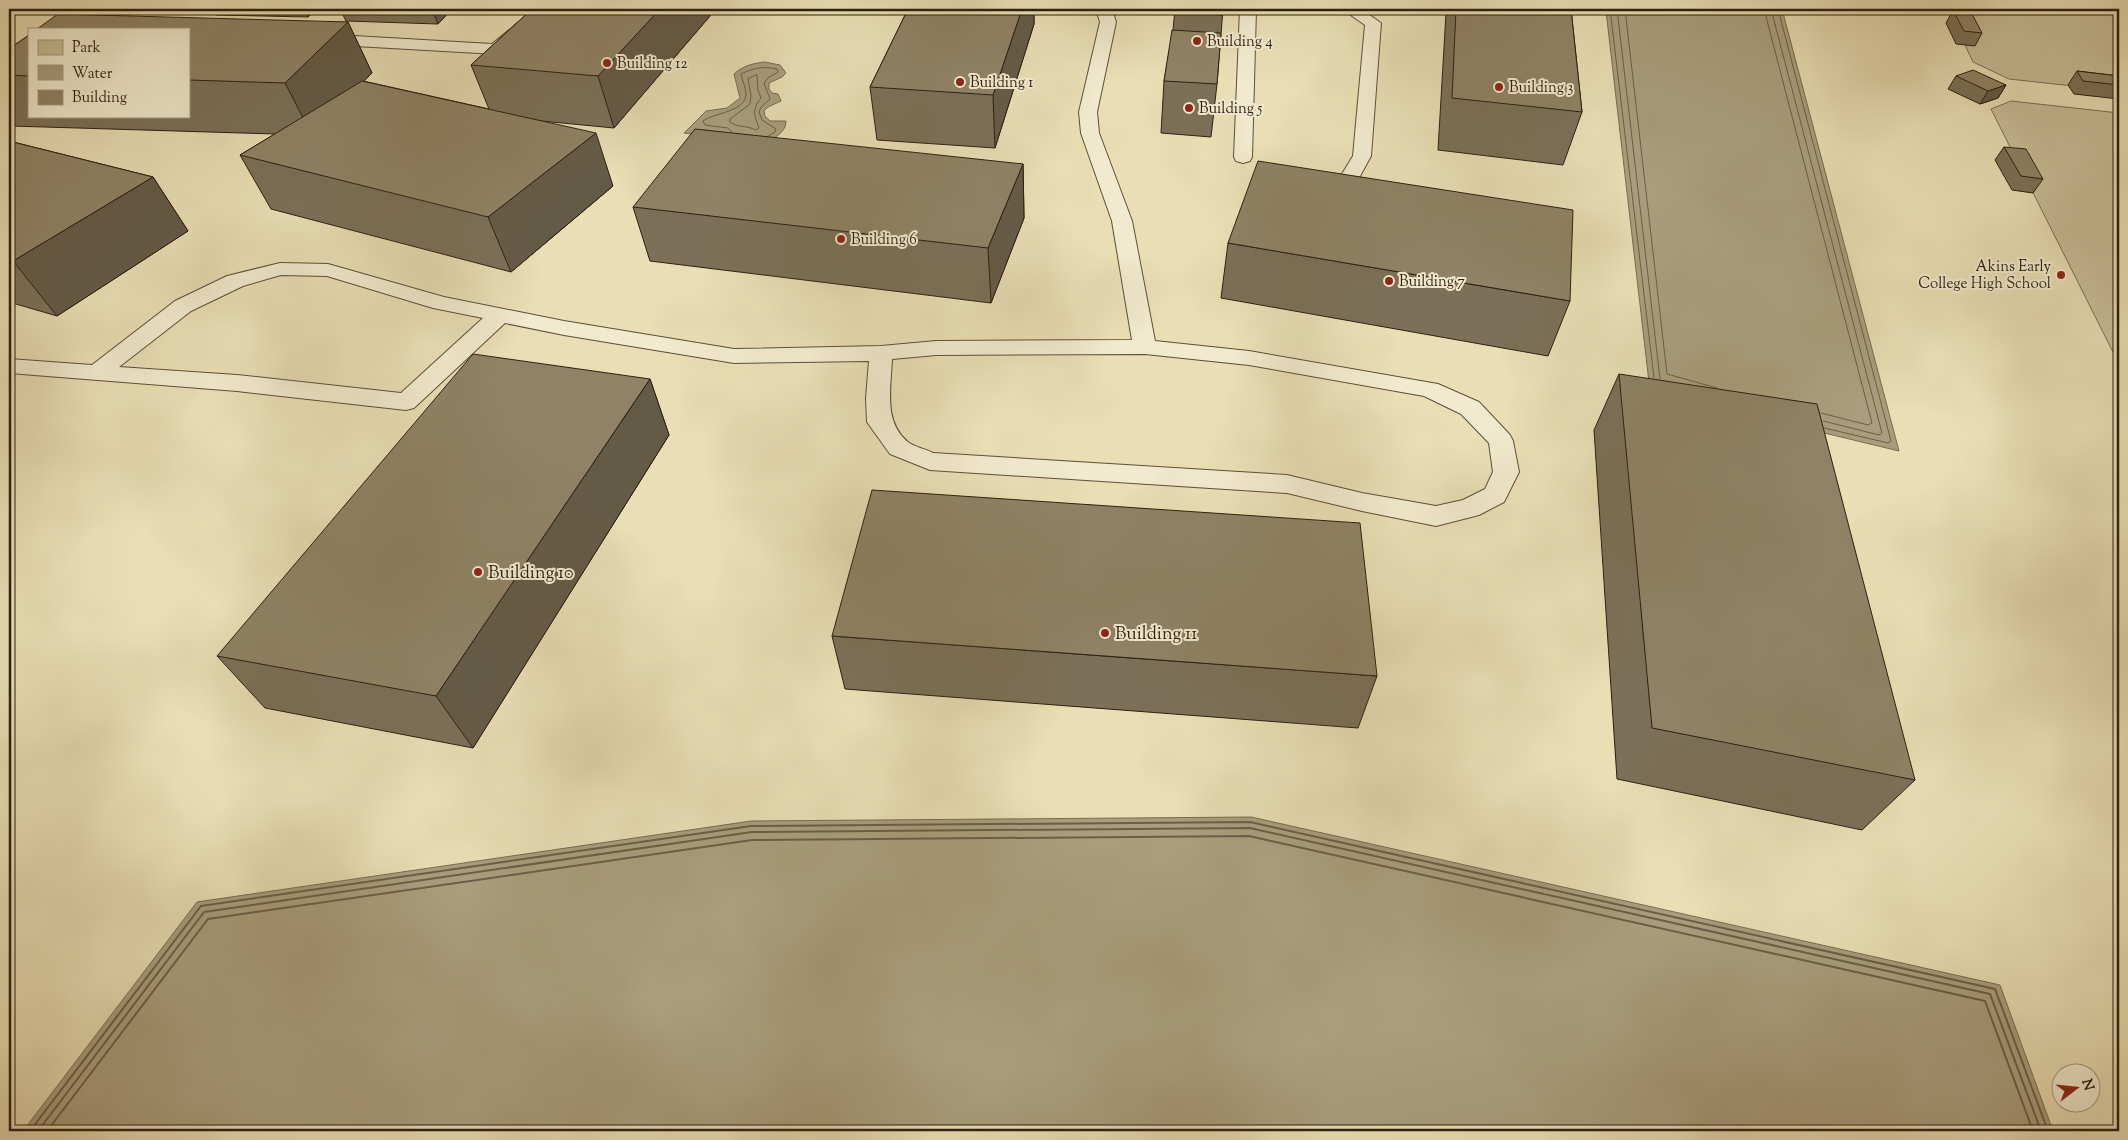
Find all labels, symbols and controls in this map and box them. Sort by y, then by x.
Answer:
legend [28,28,190,118]
place label: Building 4 [1207,32,1273,53]
marker: Building 4 [1191,35,1203,47]
text: Park [72,38,101,59]
place label: Building 12 [617,54,687,75]
marker: Building 12 [601,57,613,69]
text: Water [72,64,113,85]
place label: Building 1 [970,73,1033,94]
marker: Building 1 [954,76,966,88]
place label: Building 3 [1509,78,1573,99]
marker: Building 3 [1493,81,1505,93]
text: Building [72,88,127,109]
place label: Building 5 [1199,99,1262,120]
marker: Building 5 [1183,102,1195,114]
place label: Building 6 [851,230,917,251]
marker: Building 6 [835,233,847,245]
place label: Akins Early College High School [1918,257,2052,295]
marker: Akins Early College High School [2055,269,2067,281]
place label: Building 7 [1399,272,1465,293]
marker: Building 7 [1383,275,1395,287]
place label: Building 10 [488,561,573,587]
marker: Building 10 [472,566,484,578]
place label: Building 11 [1115,622,1197,648]
marker: Building 11 [1099,627,1111,639]
north arrow [2050,1062,2100,1112]
text: N [2075,1077,2098,1093]

